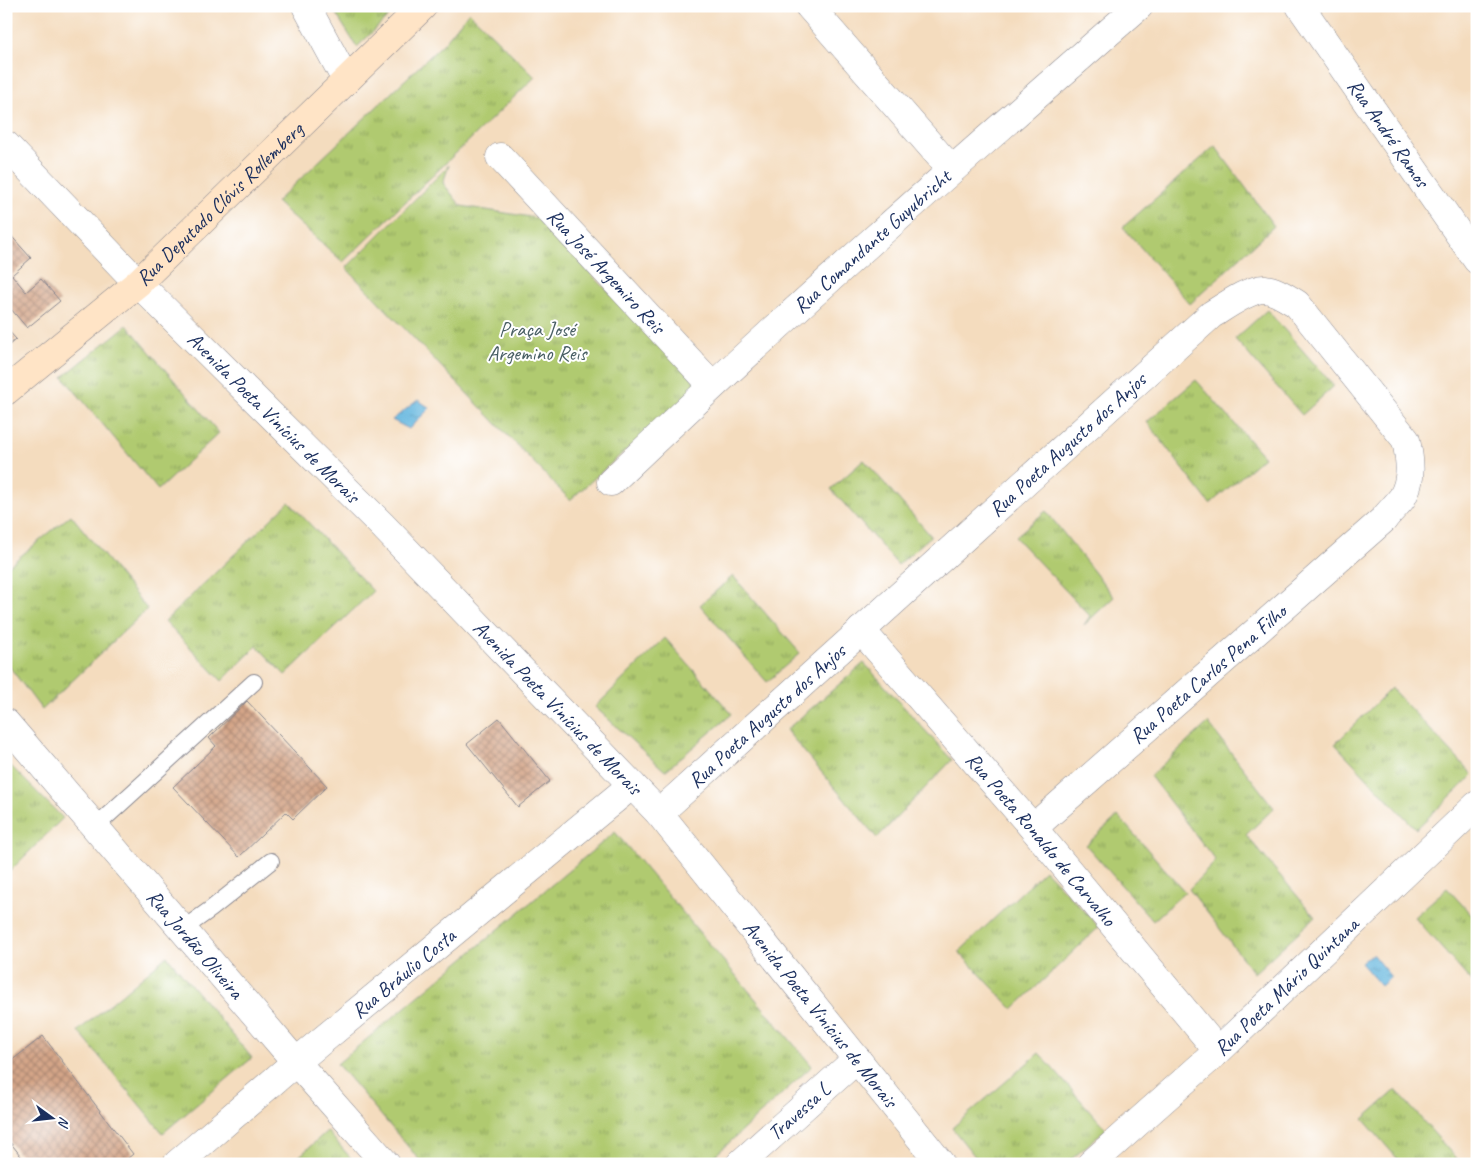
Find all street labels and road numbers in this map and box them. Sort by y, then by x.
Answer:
street label: Rua André Ramos [1342,74,1436,194]
street label: Rua Deputado Clóvis Rollemberg [130,116,310,291]
street label: Rua Comandante Guyubricht [788,163,958,319]
street label: Rua José Argemiro Reis [542,203,672,341]
street label: Avenida Poeta Vinícius de Morais [182,326,367,510]
street label: Rua Poeta Augusto dos Anjos [983,366,1153,522]
street label: Rua Poeta Carlos Pena Filho [1124,597,1294,749]
street label: Avenida Poeta Vinícius de Morais [468,615,649,802]
street label: Rua Poeta Augusto dos Anjos [683,637,852,794]
street label: Rua Poeta Ronaldo de Carvalho [960,747,1123,933]
street label: Rua Jordão Oliveira [141,884,250,1005]
street label: Rua Poeta Mário Quintana [1208,910,1366,1061]
street label: Avenida Poeta Vinícius de Morais [737,915,905,1114]
street label: Rua Bráulio Costa [346,922,462,1024]
street label: Travessa L [762,1076,836,1146]

